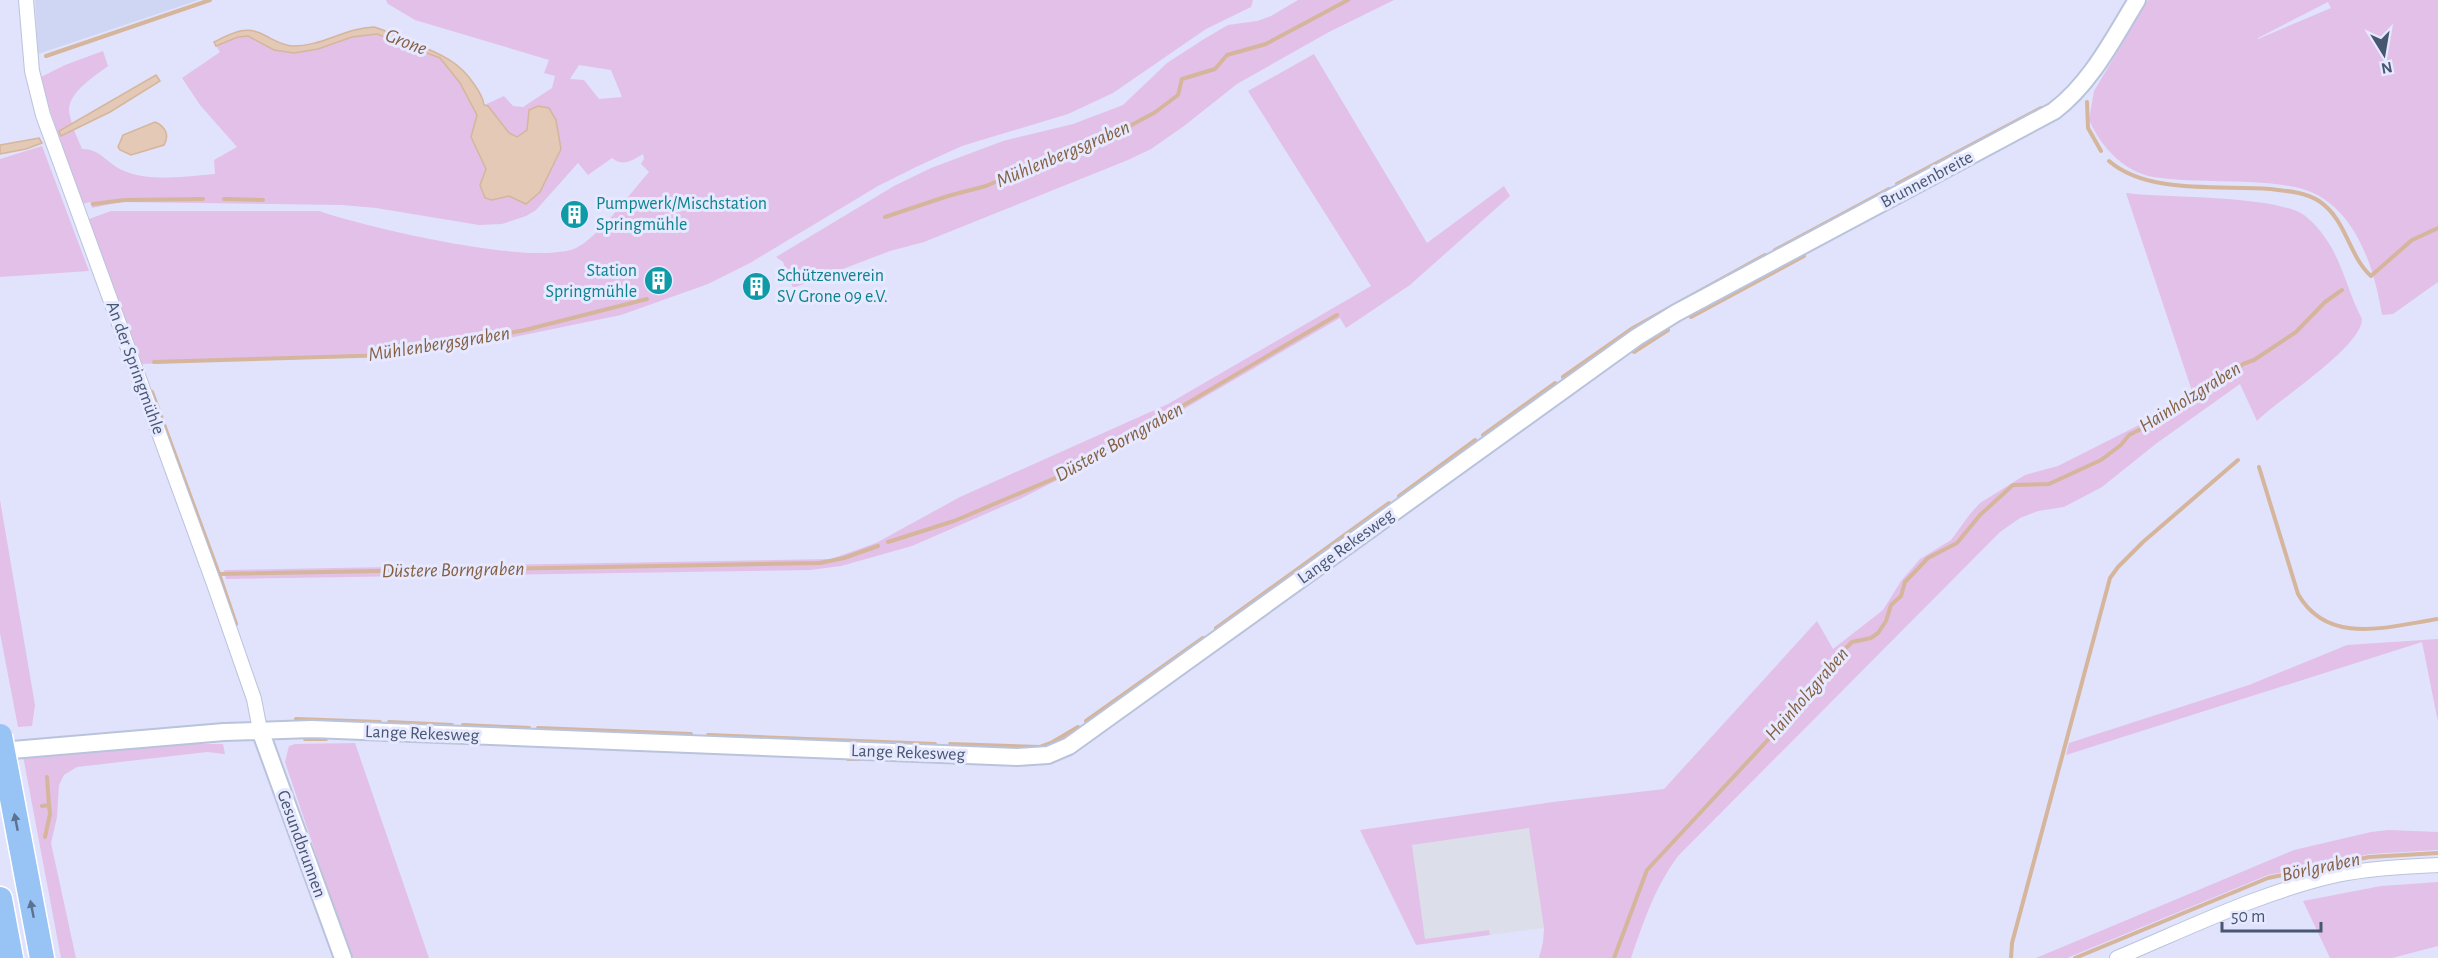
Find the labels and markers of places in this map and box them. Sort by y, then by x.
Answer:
place label: Pumpwerk/Mischstation Springmühle [596,195,767,234]
building icon: Pumpwerk/Mischstation Springmühle [559,198,591,230]
place label: Station Springmühle [546,262,637,301]
building icon: Station Springmühle [642,265,674,297]
place label: Schützenverein SV Grone 09 e.V. [777,267,888,306]
building icon: Schützenverein SV Grone 09 e.V. [740,270,772,302]

